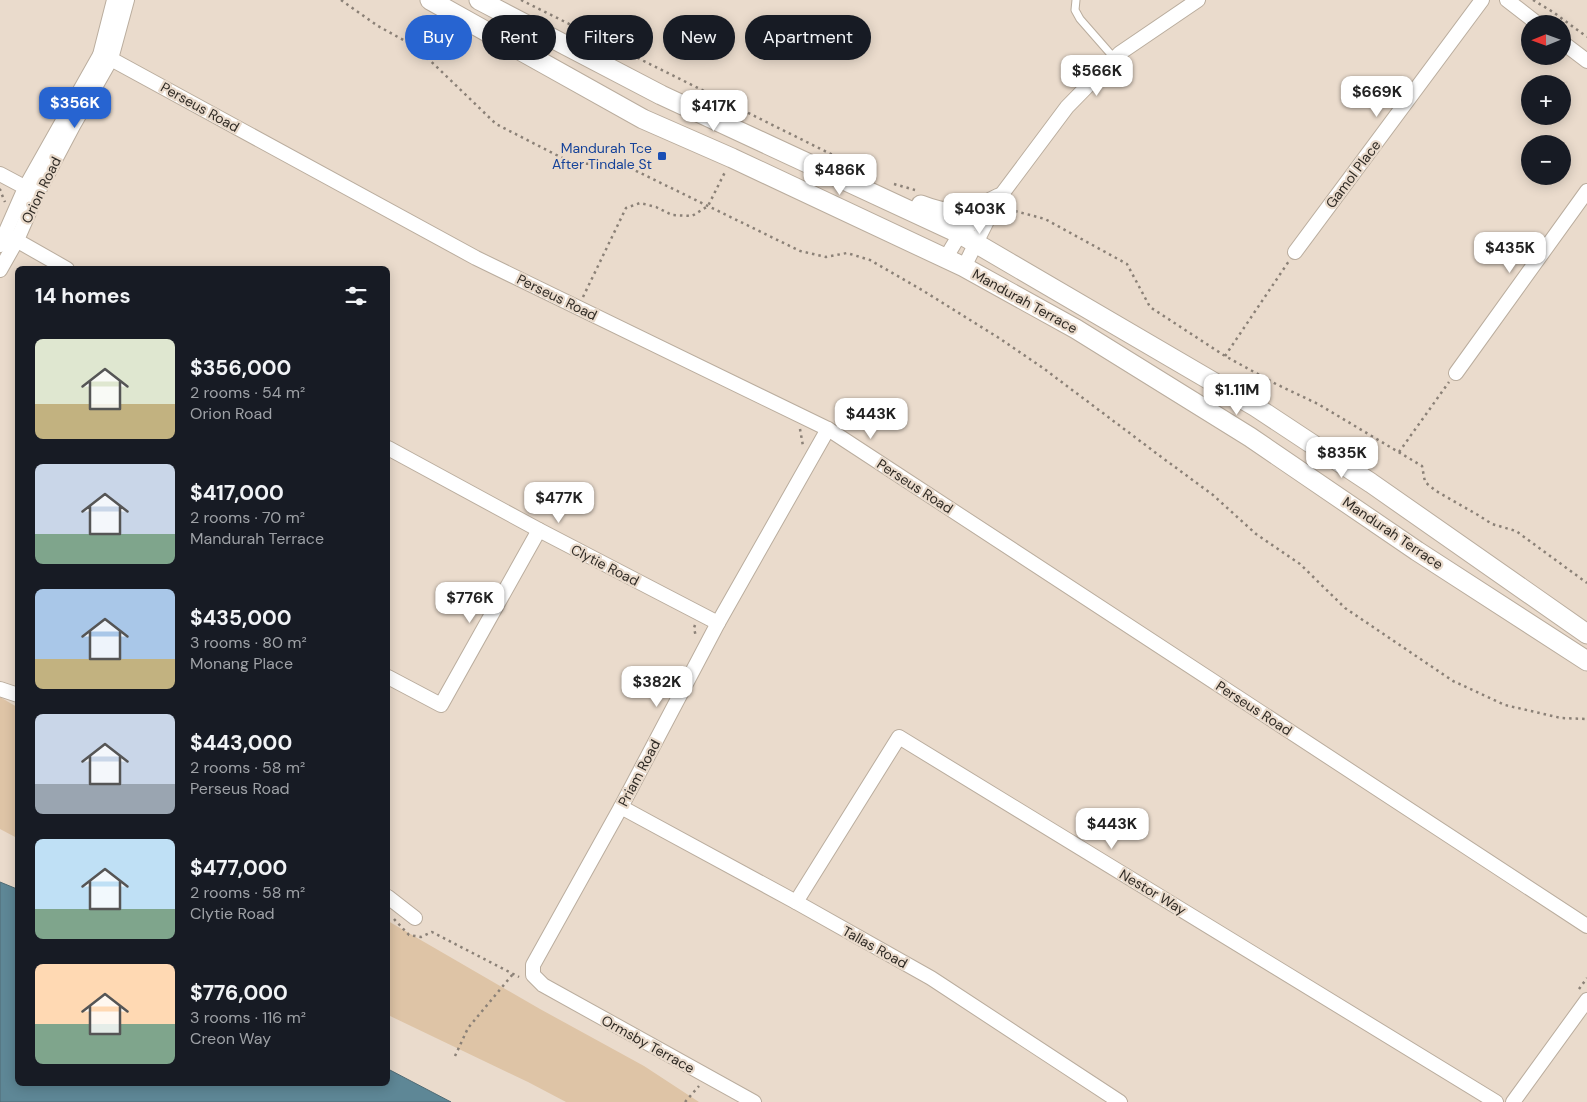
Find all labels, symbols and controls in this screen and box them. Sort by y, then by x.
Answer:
chip: Buy [405,15,472,60]
chip: Rent [482,15,556,60]
chip: Filters [566,15,653,60]
chip: New [663,15,735,60]
chip: Apartment [745,15,871,60]
north arrow [1521,15,1571,65]
map controls [1521,15,1571,185]
pin: $566K [1062,54,1132,97]
text: $566K [1072,60,1122,81]
button: + [1521,75,1571,125]
pin: $669K [1342,76,1412,118]
street label: Perseus Road [158,78,242,136]
text: $669K [1352,81,1402,102]
pin: $356K [40,86,110,129]
pin: $417K [679,90,749,132]
text: $356K [50,92,100,113]
text: $417K [692,95,736,116]
button: − [1521,135,1571,185]
street label: Gamol Place [1322,136,1384,212]
place label: Mandurah Tce After Tindale St [552,139,652,173]
marker: Mandurah Tce After Tindale St [656,150,668,162]
street label: Orion Road [17,154,65,226]
pin: $486K [805,154,875,196]
text: $486K [815,159,865,180]
pin: $403K [945,192,1015,235]
text: $403K [954,198,1006,219]
pin: $435K [1475,232,1545,274]
text: $435K [1485,237,1535,258]
street label: Mandurah Terrace [969,265,1081,337]
street label: Perseus Road [514,270,600,324]
text: 14 homes [35,282,131,310]
icon: filters [342,282,370,310]
text: $356,000 [190,354,291,382]
icon: home [75,359,135,419]
pin: $1.11M [1196,374,1278,416]
text: $1.11M [1215,379,1259,400]
text: 2 rooms · 54 m² [190,382,305,403]
pin: $443K [836,398,906,440]
text: Orion Road [190,403,272,424]
text: $443K [846,403,896,424]
pin: $835K [1307,436,1377,479]
text: $835K [1317,442,1367,463]
street label: Perseus Road [874,455,956,517]
text: $417,000 [190,479,284,507]
pin: $477K [524,482,594,524]
icon: home [75,484,135,544]
text: $477K [535,487,583,508]
street label: Mandurah Terrace [1339,493,1447,573]
text: 2 rooms · 70 m² [190,507,305,528]
text: Mandurah Terrace [190,528,324,549]
street label: Clytie Road [568,540,642,590]
pin: $776K [435,582,505,624]
text: $776K [446,587,494,608]
text: $435,000 [190,604,292,632]
icon: home [75,609,135,669]
text: 3 rooms · 80 m² [190,632,307,653]
text: Monang Place [190,653,293,674]
pin: $382K [622,666,692,708]
text: $382K [632,671,682,692]
street label: Perseus Road [1213,677,1295,739]
text: $443,000 [190,729,292,757]
icon: home [75,734,135,794]
street label: Priam Road [614,737,664,809]
text: 2 rooms · 58 m² [190,757,305,778]
text: Perseus Road [190,778,290,799]
pin: $443K [1077,808,1147,850]
text: $443K [1087,813,1137,834]
text: $477,000 [190,854,287,882]
icon: home [75,859,135,919]
street label: Nestor Way [1116,865,1190,919]
text: 2 rooms · 58 m² [190,882,305,903]
text: Clytie Road [190,903,275,924]
street label: Tallas Road [839,922,911,972]
text: $776,000 [190,979,288,1007]
icon: home [75,984,135,1044]
text: 3 rooms · 116 m² [190,1007,306,1028]
street label: Ormsby Terrace [598,1011,698,1077]
text: Creon Way [190,1028,271,1049]

